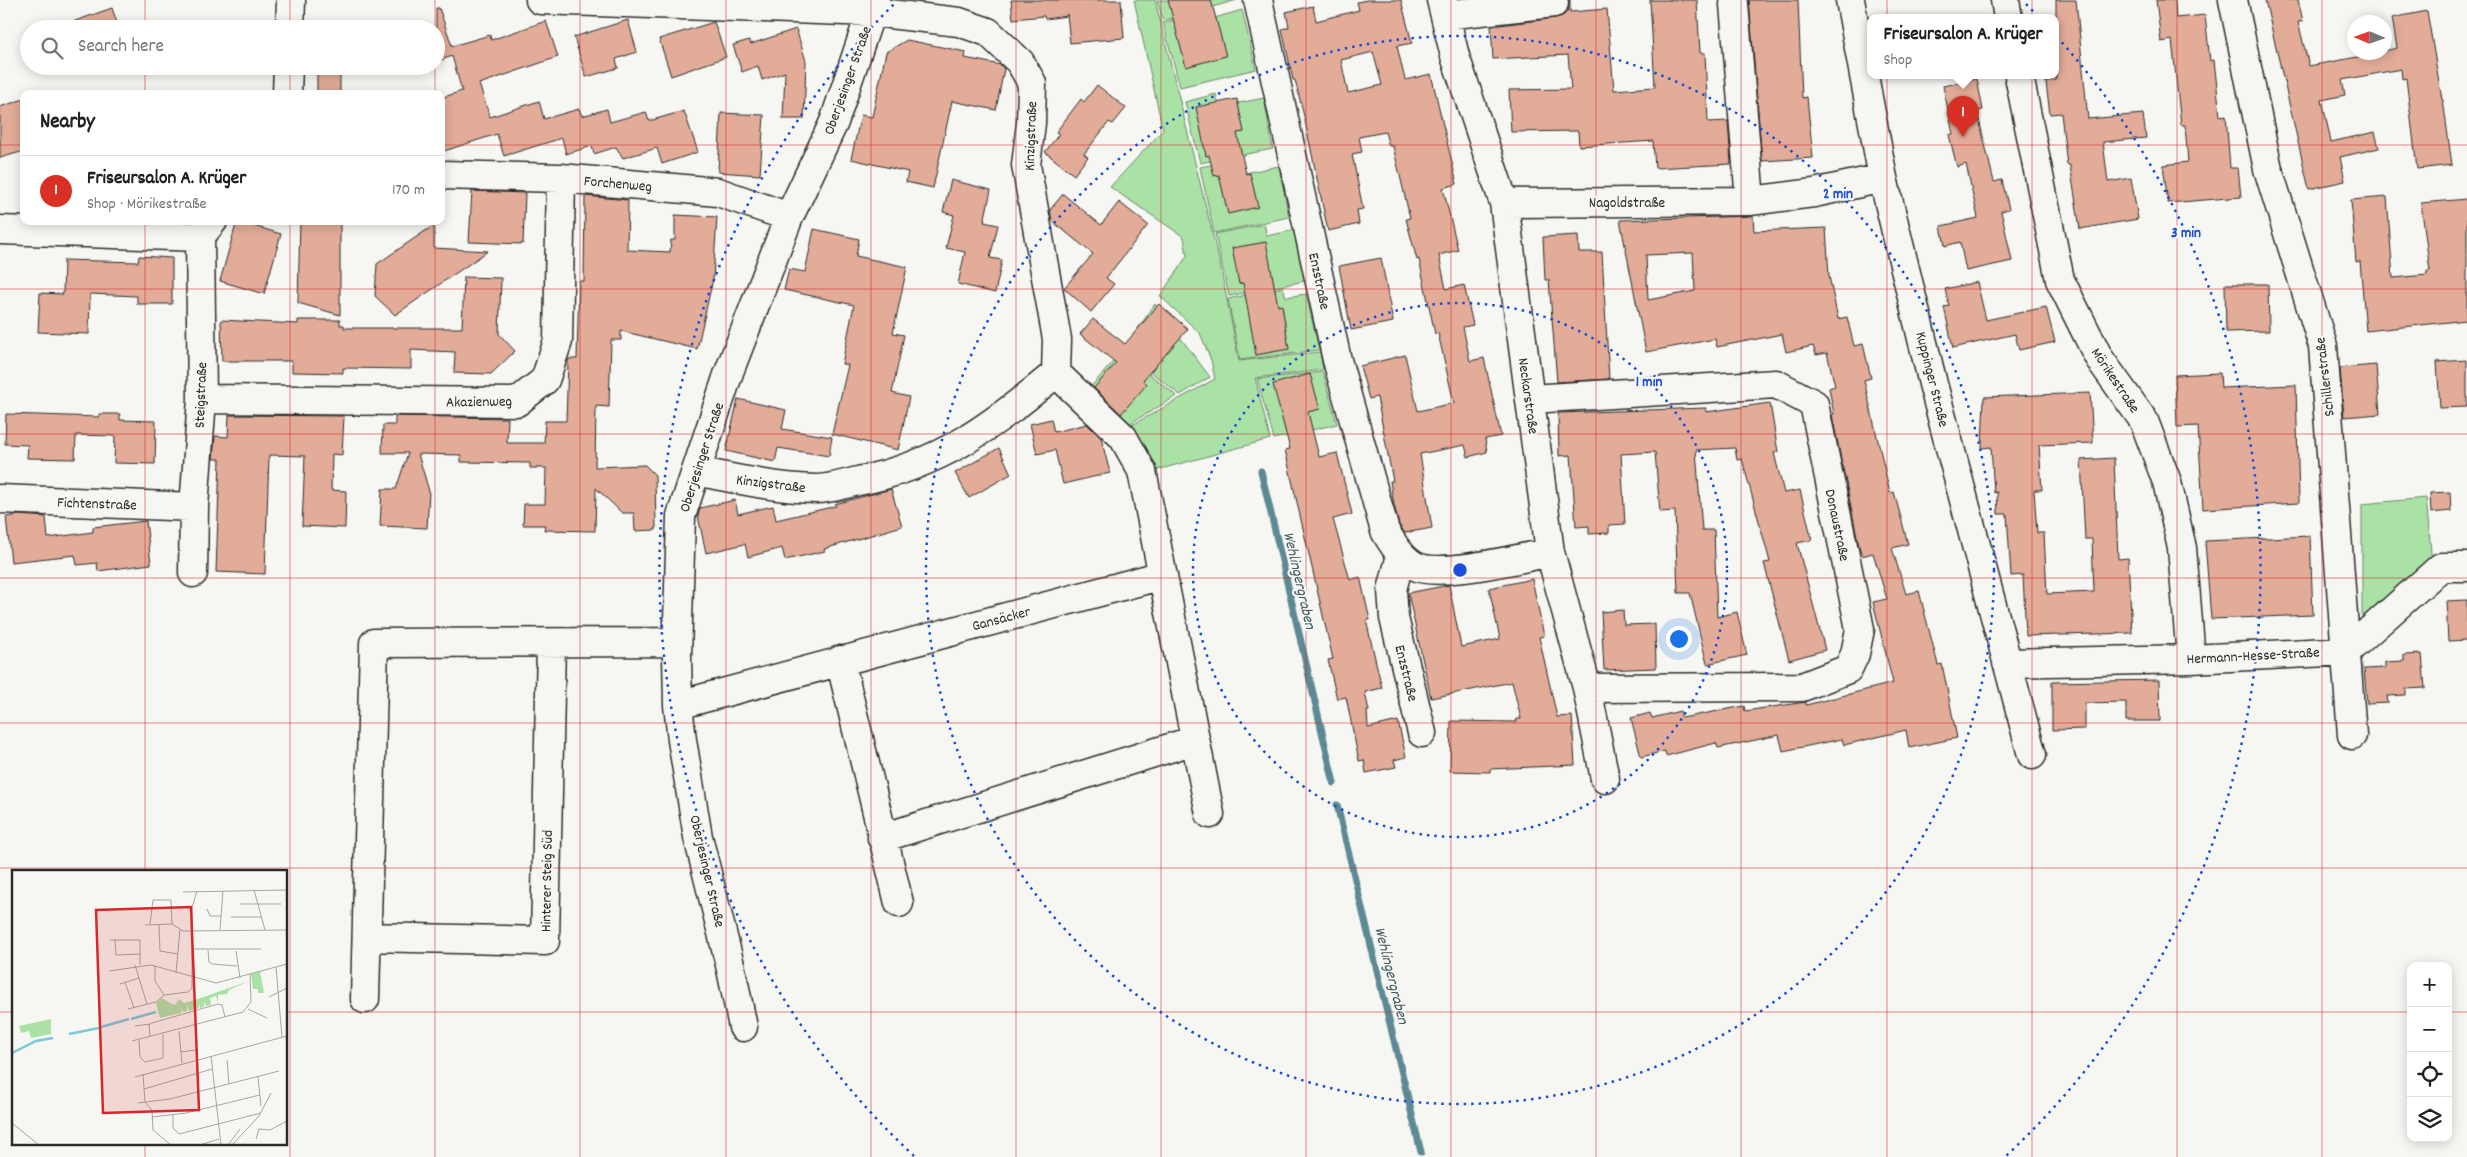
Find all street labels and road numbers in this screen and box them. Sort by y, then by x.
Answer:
street label: Oberjesinger Straße [819,23,879,138]
street label: Kinzigstraße [1020,100,1044,171]
street label: Forchenweg [583,171,653,199]
street label: Nagoldstraße [1589,193,1666,215]
street label: Enzstraße [1301,251,1335,312]
street label: Kuppinger Straße [1909,329,1954,430]
street label: Schillerstraße [2310,335,2342,418]
street label: Mörikestraße [2084,344,2145,419]
street label: Neckarstraße [1511,357,1543,436]
street label: Steigstraße [190,361,214,429]
street label: Akazienweg [446,391,512,415]
street label: Oberjesinger Straße [675,399,731,515]
street label: Kinzigstraße [735,470,807,500]
street label: Donaustraße [1818,487,1854,564]
street label: Fichtenstraße [57,493,137,517]
street label: Gansäcker [970,601,1034,638]
street label: Enzstraße [1387,643,1423,704]
street label: Hermann-Hesse-Straße [2186,643,2321,671]
street label: Oberjesinger Straße [682,813,730,930]
street label: Hinterer Steig Süd [536,830,560,932]

